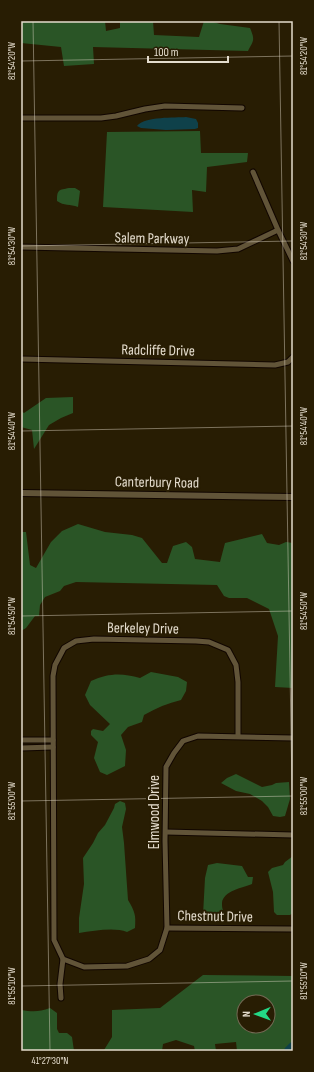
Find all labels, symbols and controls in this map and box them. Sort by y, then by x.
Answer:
text: 81°54'20"W [298,36,310,75]
scale bar [148,38,228,64]
text: 81°54'20"W [6,41,18,80]
text: 100 m [154,45,179,60]
text: 81°54'30"W [298,221,310,260]
text: 81°54'30"W [6,226,18,265]
street label: Salem Parkway [114,228,190,249]
street label: Radcliffe Drive [121,340,195,361]
text: 81°54'40"W [298,406,310,445]
text: 81°54'40"W [6,411,18,450]
street label: Canterbury Road [115,472,199,493]
text: 81°54'50"W [298,591,310,630]
text: 81°54'50"W [6,596,18,635]
street label: Berkeley Drive [107,618,179,639]
street label: Elmwood Drive [145,775,164,849]
text: 81°55'00"W [298,776,310,815]
text: 81°55'00"W [6,781,18,820]
street label: Chestnut Drive [177,906,253,927]
text: 81°55'10"W [298,962,310,1000]
text: 81°55'10"W [6,967,18,1005]
north arrow [236,994,276,1034]
text: N [240,1011,253,1017]
text: 41°27'30"N [32,1055,68,1067]

